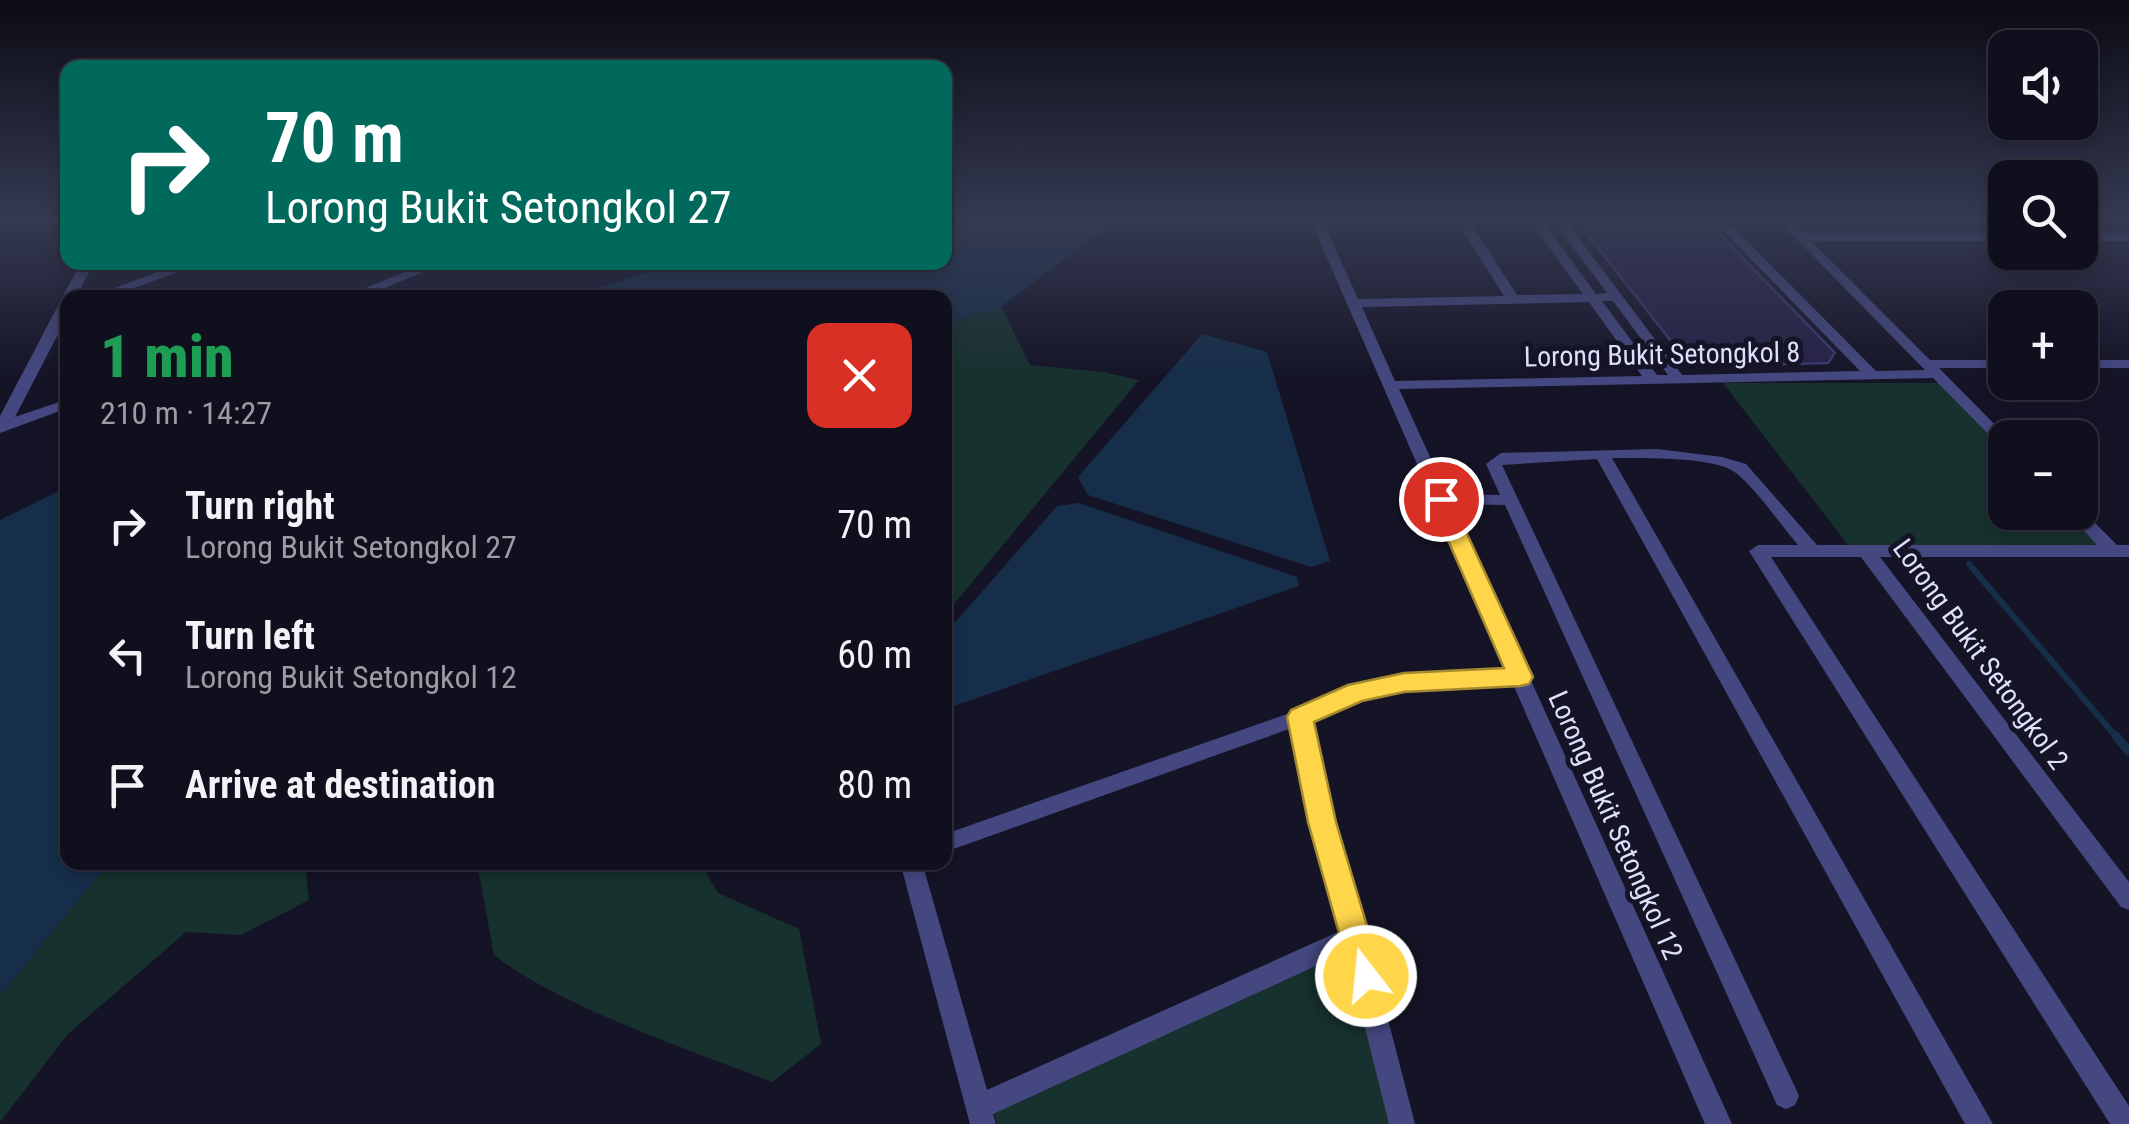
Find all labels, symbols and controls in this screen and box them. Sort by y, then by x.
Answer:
map controls [1988,30,2098,530]
button: sound [1988,30,2098,140]
text: 70 m [265,97,404,179]
icon: right [100,100,230,230]
button: search [1988,160,2098,270]
text: Lorong Bukit Setongkol 27 [265,181,732,234]
button: + [1988,290,2098,400]
text: 1 min [100,321,234,392]
button: close [807,323,912,428]
street label: Lorong Bukit Setongkol 8 [1523,336,1801,373]
text: 210 m · 14:27 [100,394,272,432]
button: − [1988,420,2098,530]
pin [1399,457,1484,542]
icon: arrive [1414,472,1469,527]
text: Turn right [185,484,335,528]
icon: right [100,498,155,553]
text: 70 m [837,503,912,547]
text: Lorong Bukit Setongkol 27 [185,528,517,566]
street label: Lorong Bukit Setongkol 2 [1886,533,2075,776]
text: Turn left [185,614,315,658]
icon: left [100,628,155,683]
text: 60 m [837,633,912,677]
text: Lorong Bukit Setongkol 12 [185,658,517,696]
street label: Lorong Bukit Setongkol 12 [1541,686,1690,965]
icon: arrive [100,758,155,813]
text: Arrive at destination [185,763,495,807]
text: 80 m [837,763,912,807]
position arrow [1314,924,1418,1028]

